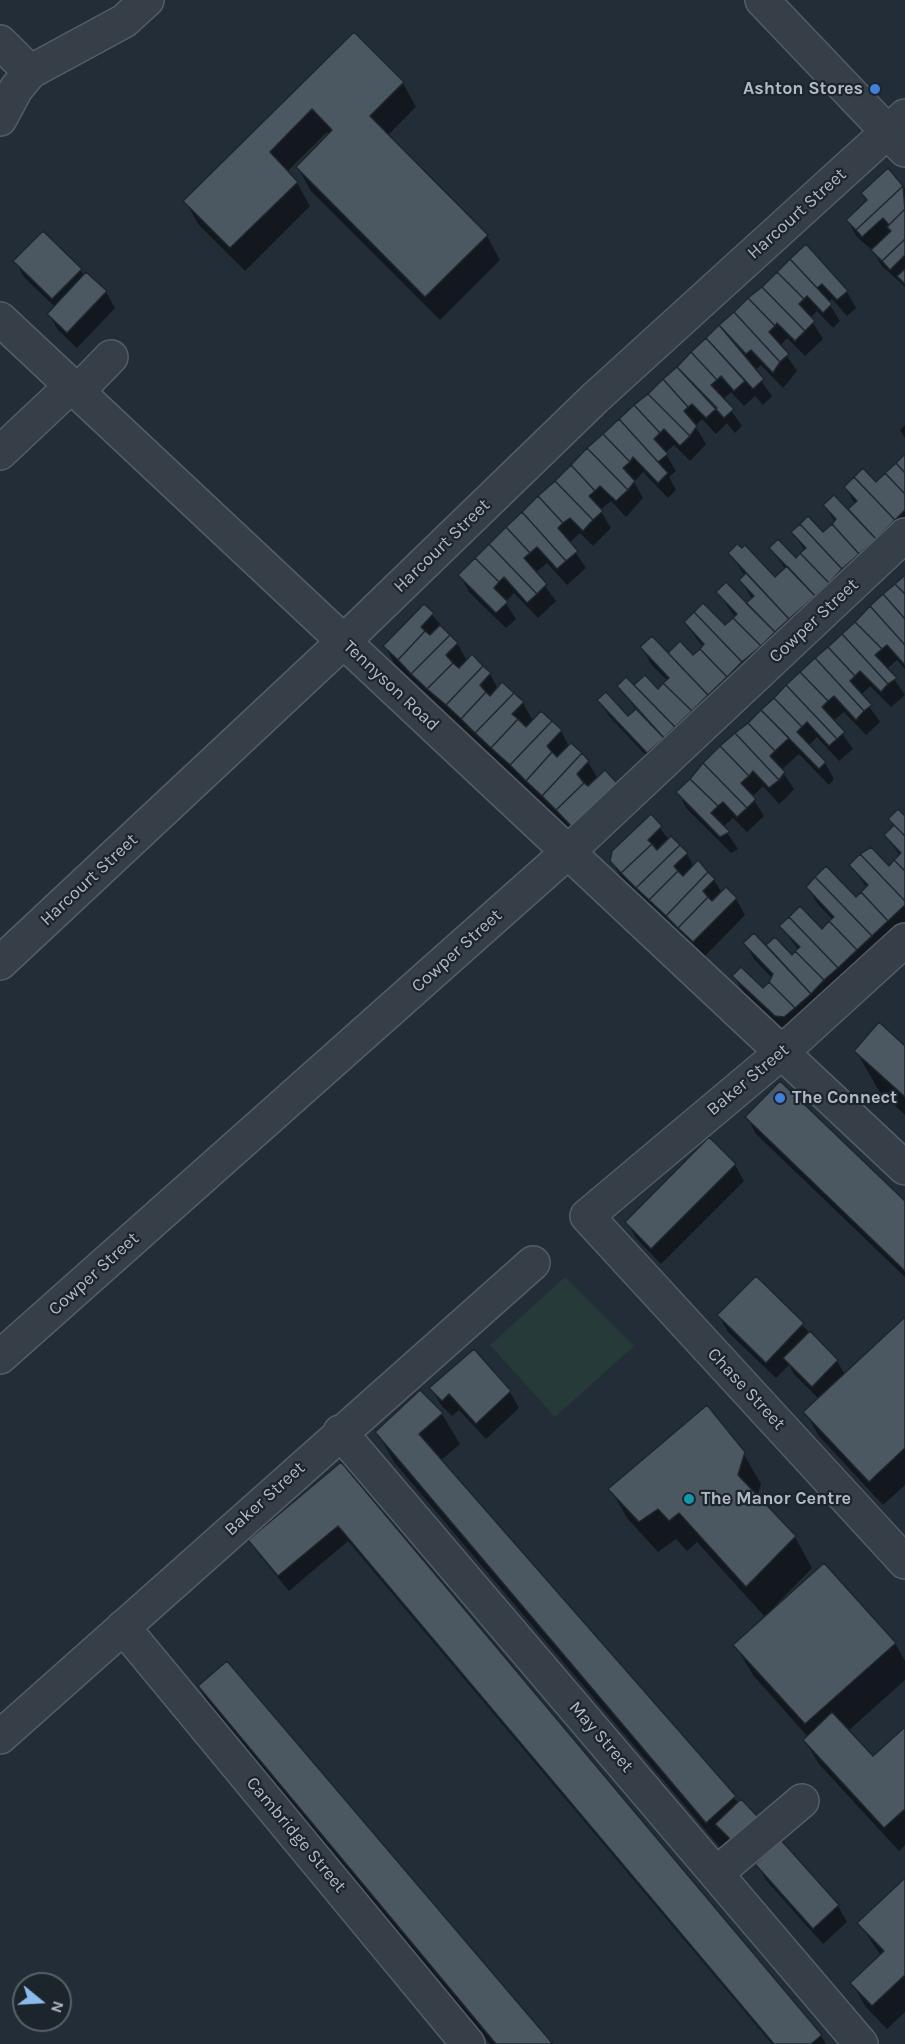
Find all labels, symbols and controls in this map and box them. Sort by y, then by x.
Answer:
place label: Ashton Stores [743,78,863,100]
marker: Ashton Stores [868,82,882,96]
street label: Harcourt Street [743,164,851,264]
street label: Harcourt Street [389,495,495,597]
street label: Cowper Street [765,574,863,668]
street label: Tennyson Road [339,636,443,736]
street label: Harcourt Street [36,829,142,931]
street label: Cowper Street [407,905,507,997]
street label: Baker Street [702,1039,794,1121]
place label: The Connect [792,1087,897,1109]
marker: The Connect [773,1091,787,1105]
street label: Cowper Street [44,1228,144,1320]
street label: Chase Street [703,1344,789,1434]
street label: Baker Street [220,1457,310,1541]
place label: The Manor Centre [701,1488,851,1510]
marker: The Manor Centre [682,1492,696,1506]
street label: May Street [564,1697,638,1777]
street label: Cambridge Street [241,1773,351,1897]
north arrow [12,1972,72,2032]
text: N [47,1999,69,2015]

